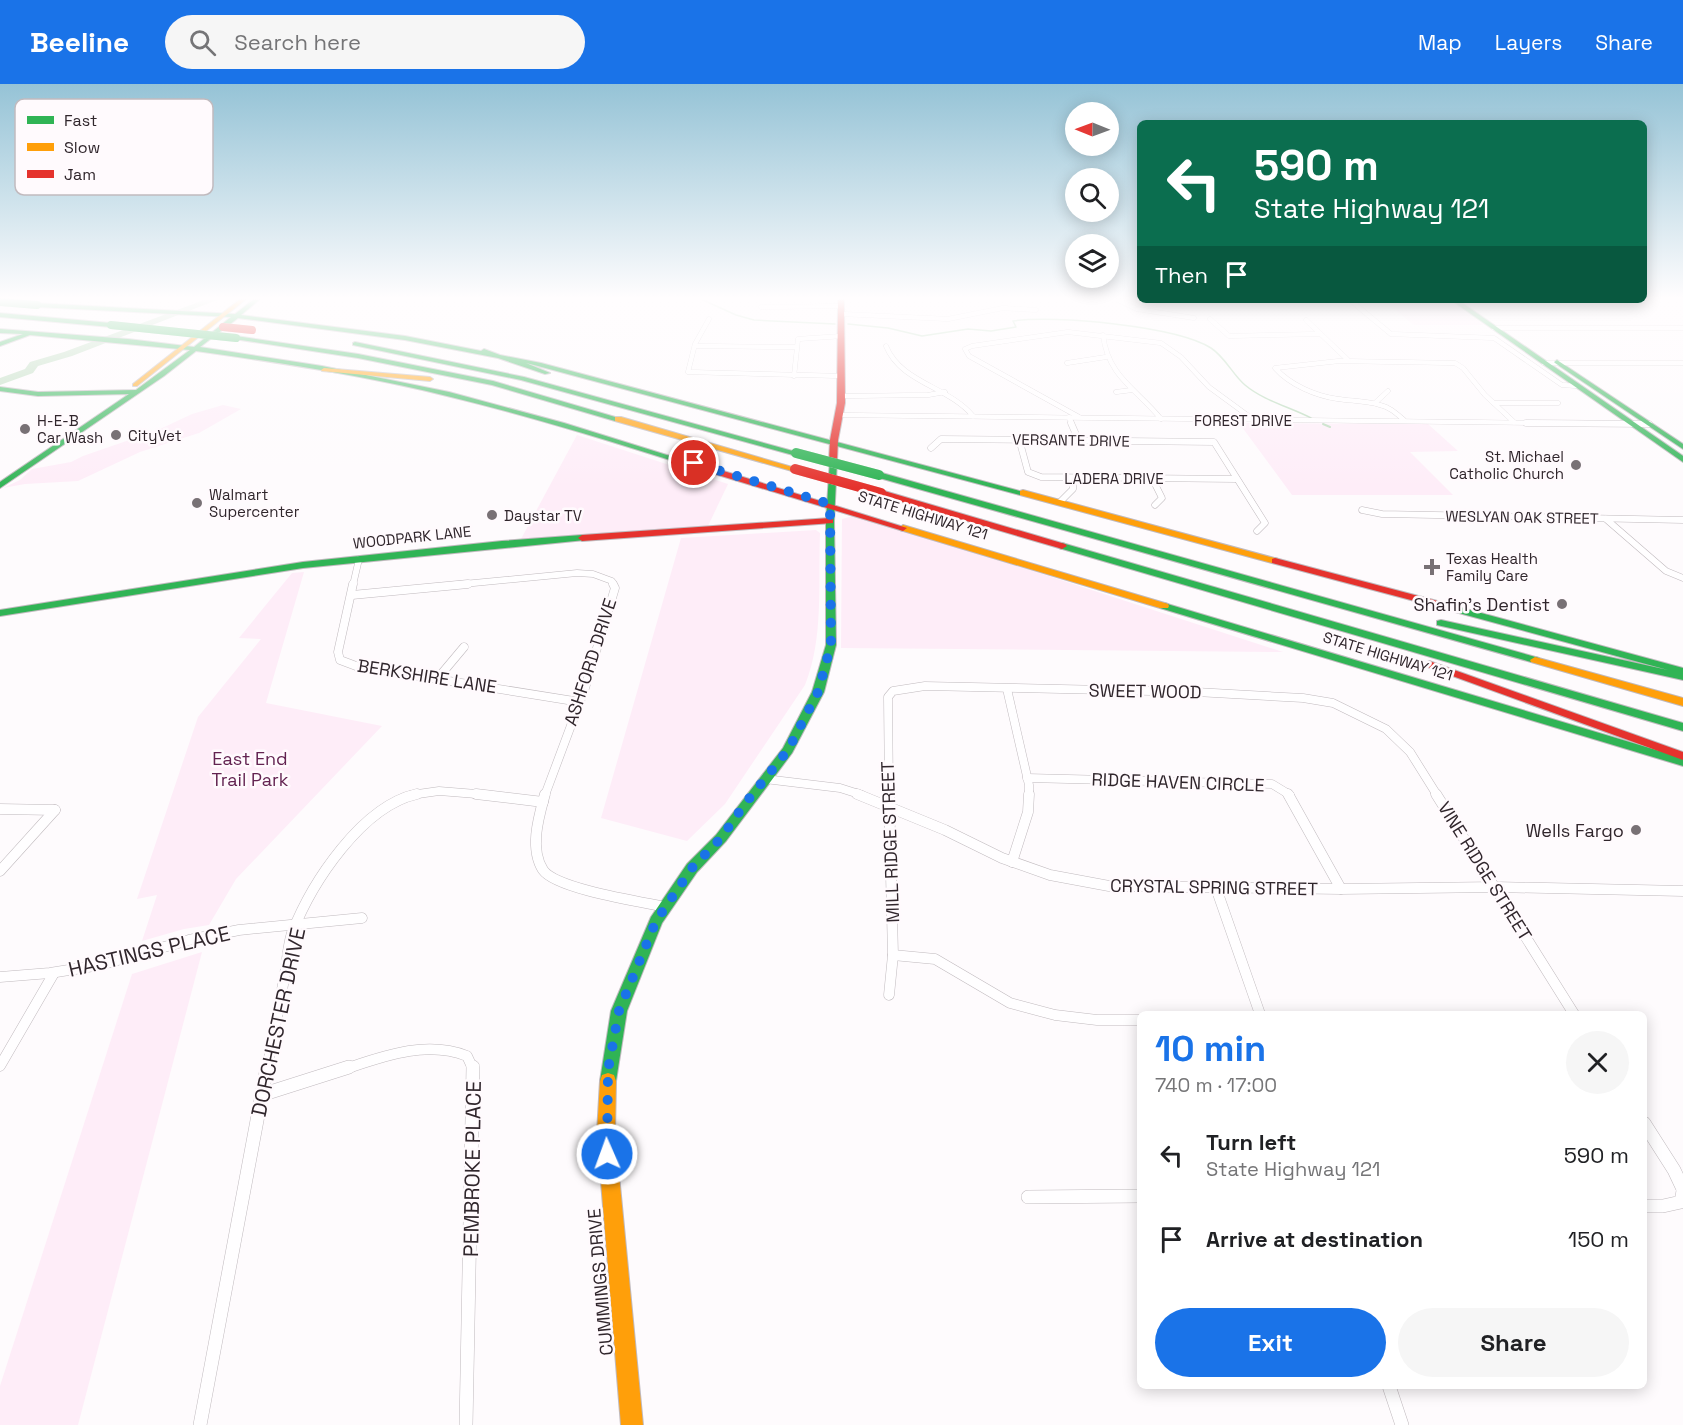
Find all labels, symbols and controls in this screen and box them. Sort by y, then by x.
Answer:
search box [165,15,585,69]
text: Beeline [30,24,129,60]
icon: search [186,26,219,59]
text: Search here [234,28,361,56]
text: Map [1418,29,1462,56]
text: Layers [1495,29,1562,56]
text: Share [1595,29,1653,56]
legend [15,99,213,195]
north arrow [1065,102,1119,156]
map controls [1065,102,1119,288]
text: Fast [64,110,97,131]
text: Slow [64,137,100,158]
text: 590 m [1254,139,1379,192]
icon: left [1155,144,1233,222]
text: Jam [64,164,96,185]
button: search [1065,168,1119,222]
text: State Highway 121 [1254,191,1489,226]
button: layers [1065,234,1119,288]
icon: arrive [1220,258,1253,291]
text: Then [1155,261,1208,289]
place label: H-E-B Car Wash [37,411,103,447]
street label: FOREST DRIVE [1194,411,1292,430]
marker: H-E-B Car Wash [18,422,32,436]
place label: CityVet [128,426,182,445]
marker: CityVet [109,428,123,442]
street label: VERSANTE DRIVE [1012,429,1130,451]
pin [668,437,719,488]
icon: arrive [677,446,710,479]
place label: St. Michael Catholic Church [1449,447,1564,483]
marker: St. Michael Catholic Church [1569,458,1583,472]
street label: LADERA DRIVE [1064,469,1164,488]
place label: Walmart Supercenter [209,485,300,521]
street label: STATE HIGHWAY 121 [856,486,990,544]
marker: Walmart Supercenter [190,496,204,510]
place label: Daystar TV [504,506,582,525]
street label: WESLYAN OAK STREET [1445,506,1599,528]
marker: Daystar TV [485,508,499,522]
street label: WOODPARK LANE [352,521,472,553]
place label: Texas Health Family Care [1446,549,1538,585]
marker: Texas Health Family Care [1423,558,1441,576]
place label: Shafin's Dentist [1414,593,1550,616]
street label: ASHFORD DRIVE [559,595,621,729]
marker: Shafin's Dentist [1555,597,1569,611]
street label: STATE HIGHWAY 121 [1321,627,1455,685]
street label: BERKSHIRE LANE [356,654,498,698]
street label: SWEET WOOD [1088,679,1202,703]
park label: East End Trail Park [212,747,289,791]
street label: MILL RIDGE STREET [876,761,904,923]
street label: RIDGE HAVEN CIRCLE [1091,767,1265,797]
street label: VINE RIDGE STREET [1433,797,1537,945]
place label: Wells Fargo [1526,819,1624,842]
marker: Wells Fargo [1629,823,1643,837]
street label: CRYSTAL SPRING STREET [1110,874,1318,900]
street label: HASTINGS PLACE [65,919,233,983]
street label: DORCHESTER DRIVE [245,925,311,1119]
text: 10 min [1155,1026,1266,1072]
button: close [1566,1031,1629,1094]
text: 740 m · 17:00 [1155,1072,1277,1098]
street label: PEMBROKE PLACE [457,1081,487,1257]
position arrow [575,1122,639,1186]
text: Turn left [1206,1128,1296,1156]
icon: left [1155,1139,1188,1172]
text: 590 m [1564,1141,1629,1169]
text: State Highway 121 [1206,1156,1380,1182]
street label: CUMMINGS DRIVE [582,1208,618,1356]
icon: arrive [1155,1223,1188,1256]
text: Arrive at destination [1206,1225,1423,1253]
text: 150 m [1568,1225,1629,1253]
button: Exit [1155,1308,1386,1377]
button: Share [1398,1308,1629,1377]

